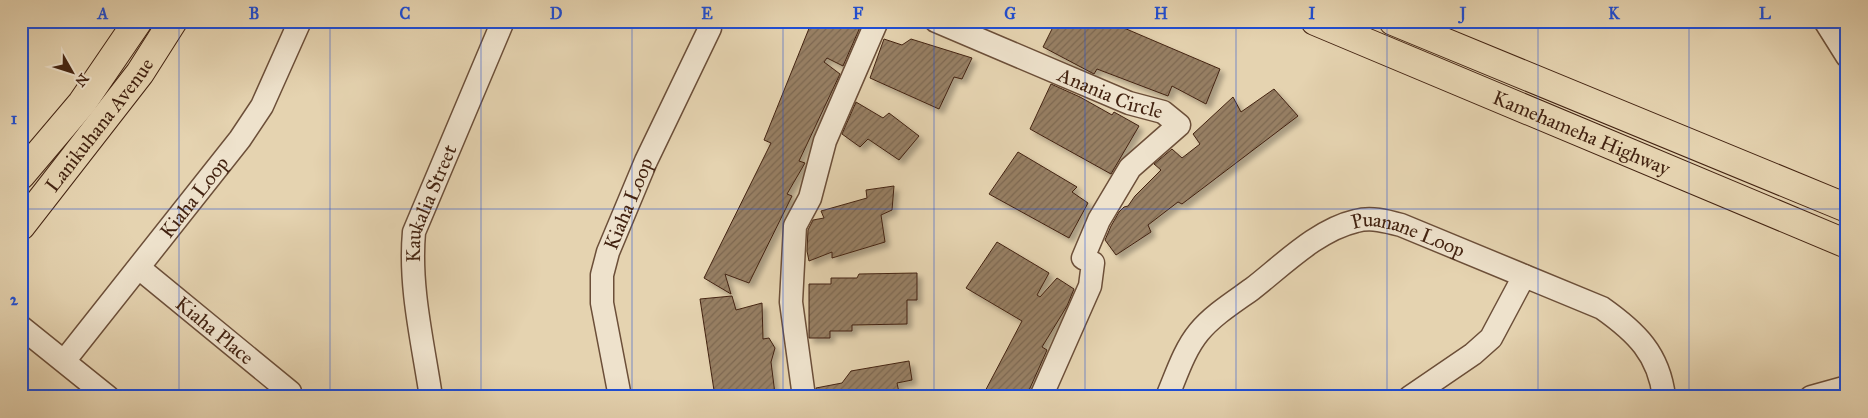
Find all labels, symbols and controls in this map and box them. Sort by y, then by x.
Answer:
text: A [97,4,109,23]
text: B [249,4,259,23]
text: C [400,4,411,23]
text: D [550,4,563,23]
text: E [701,4,713,23]
text: F [853,4,864,23]
text: G [1004,4,1016,23]
text: H [1154,4,1168,23]
text: I [1309,4,1316,23]
text: J [1458,4,1467,24]
text: K [1608,4,1620,23]
text: L [1759,4,1771,23]
north arrow [48,48,98,98]
street label: Lanikuhana Avenue [40,53,158,197]
street label: Anania Circle [1053,62,1165,123]
text: N [71,70,92,90]
street label: Kamehameha Highway [1489,85,1674,181]
text: 1 [11,109,18,128]
street label: Kaukalia Street [401,141,462,263]
street label: Kiaha Loop [155,151,234,243]
street label: Kiaha Loop [598,154,658,253]
street label: Puanane Loop [1349,207,1469,262]
text: 2 [10,290,19,309]
street label: Kiaha Place [171,291,259,369]

